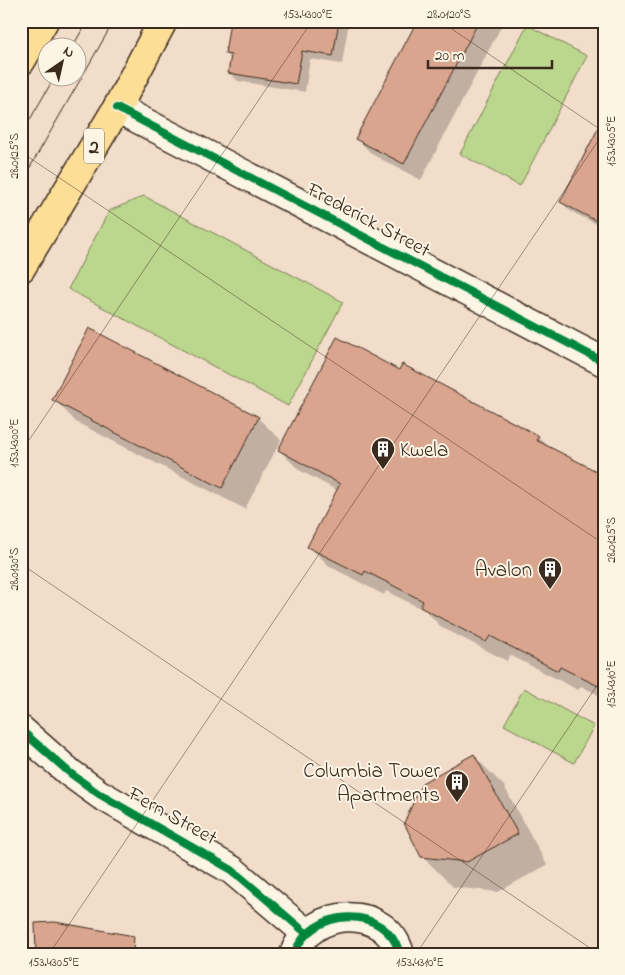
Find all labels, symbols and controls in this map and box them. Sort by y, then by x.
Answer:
text: 153.4300°E [284,6,332,24]
text: 28.0120°S [427,6,471,24]
north arrow [38,38,88,88]
scale bar [428,38,551,70]
text: N [59,41,78,64]
text: 20 m [435,45,465,67]
text: 153.4305°E [603,116,621,166]
road number: 2 [84,128,104,164]
text: 28.0125°S [6,133,24,179]
street label: Frederick Street [300,175,435,266]
text: 153.4300°E [6,419,24,467]
building icon: Kwela [370,436,396,470]
place label: Kwela [400,436,448,466]
text: 28.0125°S [603,517,621,563]
text: 28.0130°S [6,547,24,590]
place label: Avalon [475,556,532,586]
building icon: Avalon [537,556,563,590]
text: 153.4310°E [603,660,621,708]
place label: Columbia Tower Apartments [303,757,440,811]
building icon: Columbia Tower Apartments [444,769,470,803]
street label: Fern Street [121,779,222,854]
text: 153.4305°E [29,954,79,972]
text: 153.4310°E [396,954,444,972]

